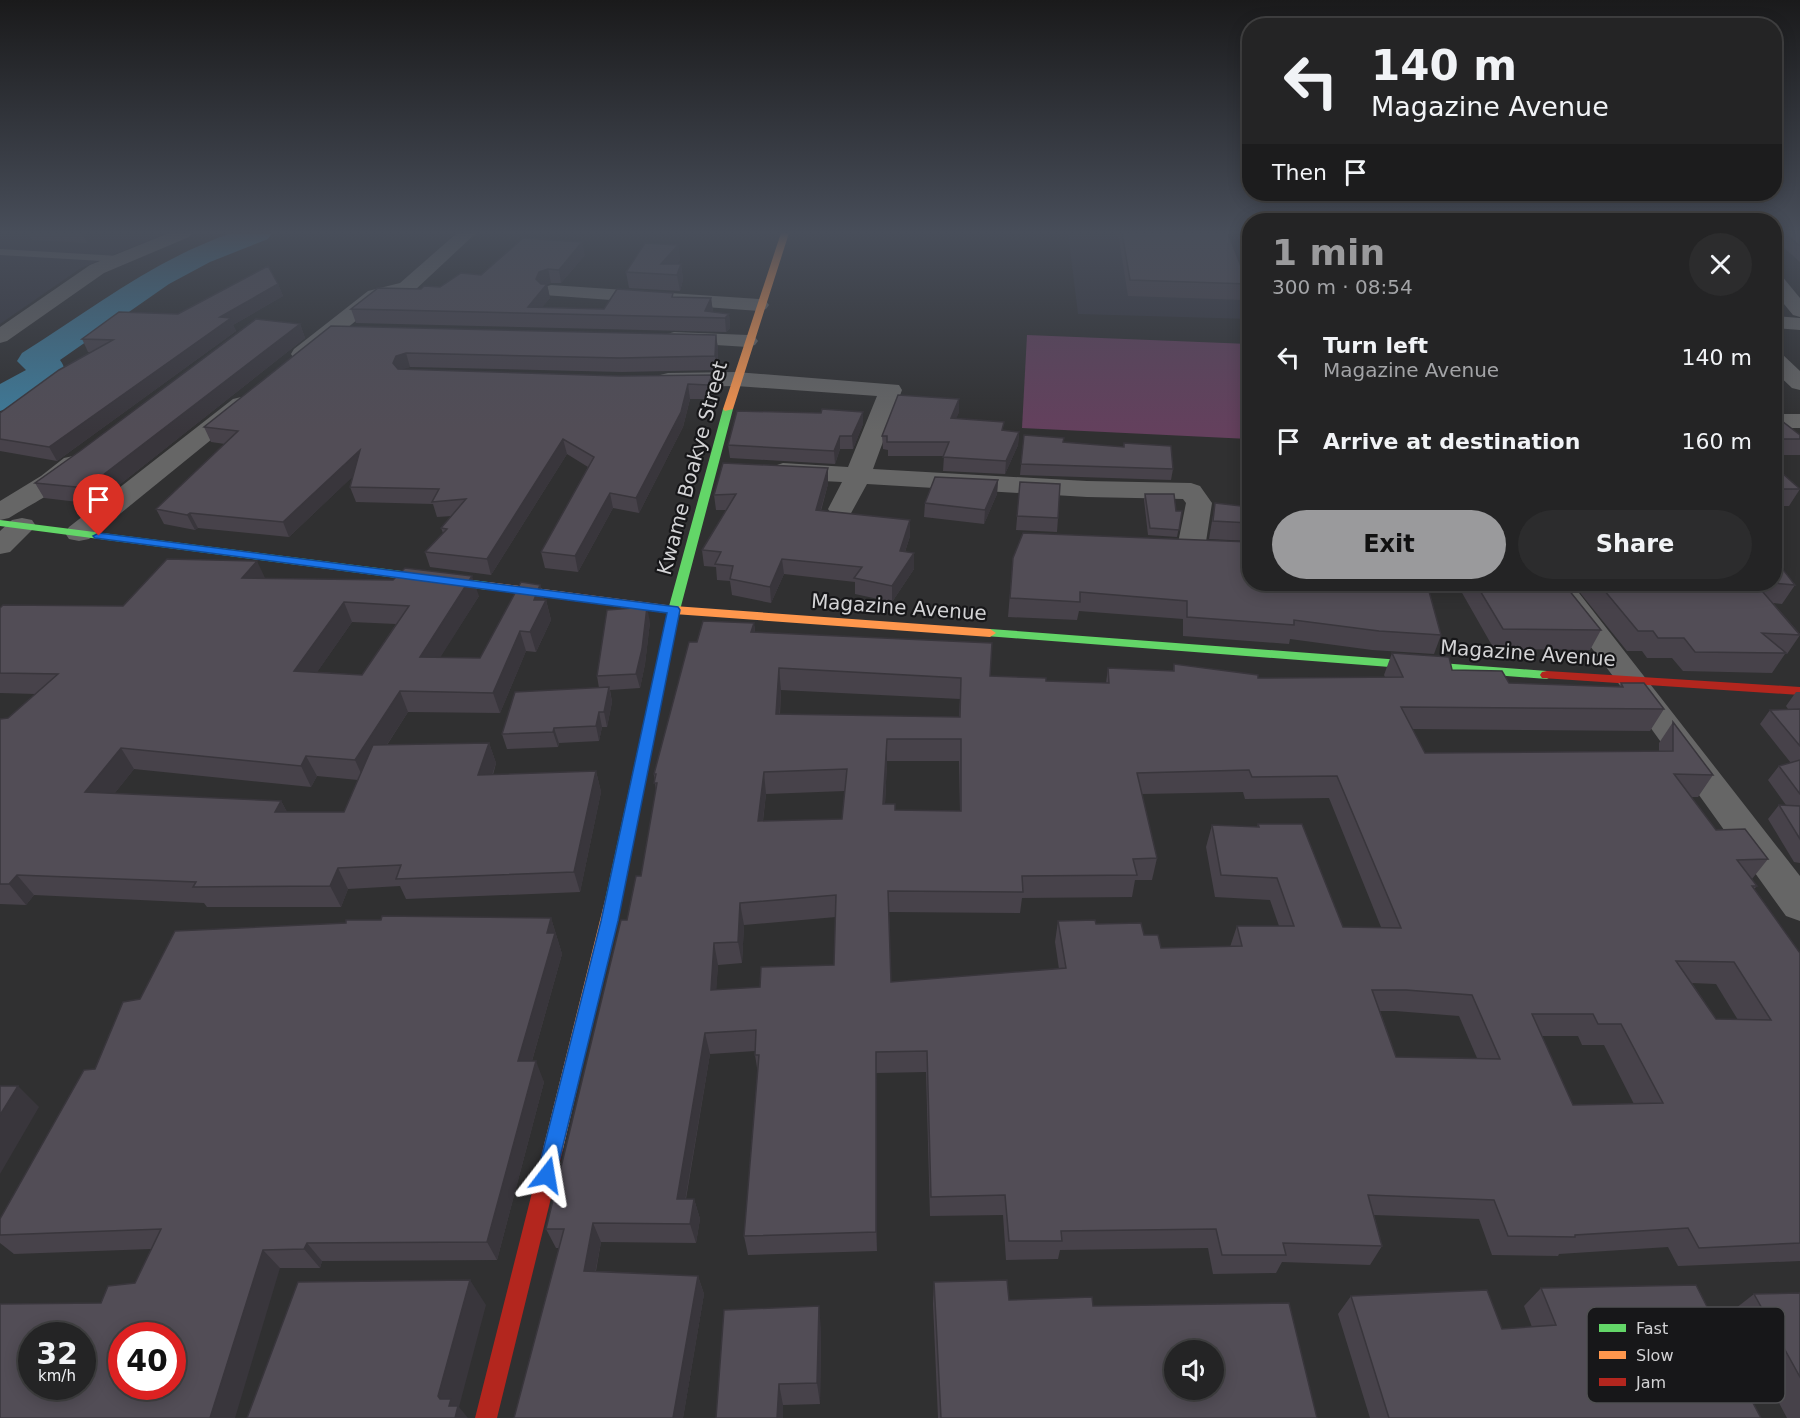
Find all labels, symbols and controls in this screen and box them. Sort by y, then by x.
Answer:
text: 140 m [1371,41,1517,90]
icon: left [1272,42,1350,120]
text: Magazine Avenue [1371,91,1609,122]
icon: arrive [1339,156,1372,189]
text: Then [1272,160,1327,185]
text: 1 min [1272,232,1385,273]
button: close [1689,233,1752,296]
text: 300 m · 08:54 [1272,275,1413,299]
text: Turn left [1323,333,1428,358]
icon: left [1272,341,1305,374]
text: 140 m [1682,345,1752,370]
street label: Kwame Boakye Street [652,358,732,577]
text: Magazine Avenue [1323,358,1499,382]
icon: arrive [1272,425,1305,458]
text: Arrive at destination [1323,429,1580,454]
text: 160 m [1682,429,1752,454]
pin [73,474,124,536]
icon: arrive [82,483,115,516]
button: Exit [1272,510,1506,579]
button: Share [1518,510,1752,579]
street label: Magazine Avenue [810,589,988,625]
street label: Magazine Avenue [1439,635,1617,671]
position arrow [515,1143,579,1207]
legend [1587,1307,1785,1403]
text: Fast [1636,1319,1668,1338]
speed limit sign: 40 [108,1322,186,1400]
text: 32 [36,1336,78,1371]
map controls [1164,1340,1224,1400]
button: sound [1164,1340,1224,1400]
text: Slow [1636,1346,1673,1365]
text: km/h [38,1367,76,1385]
text: Jam [1635,1373,1666,1392]

